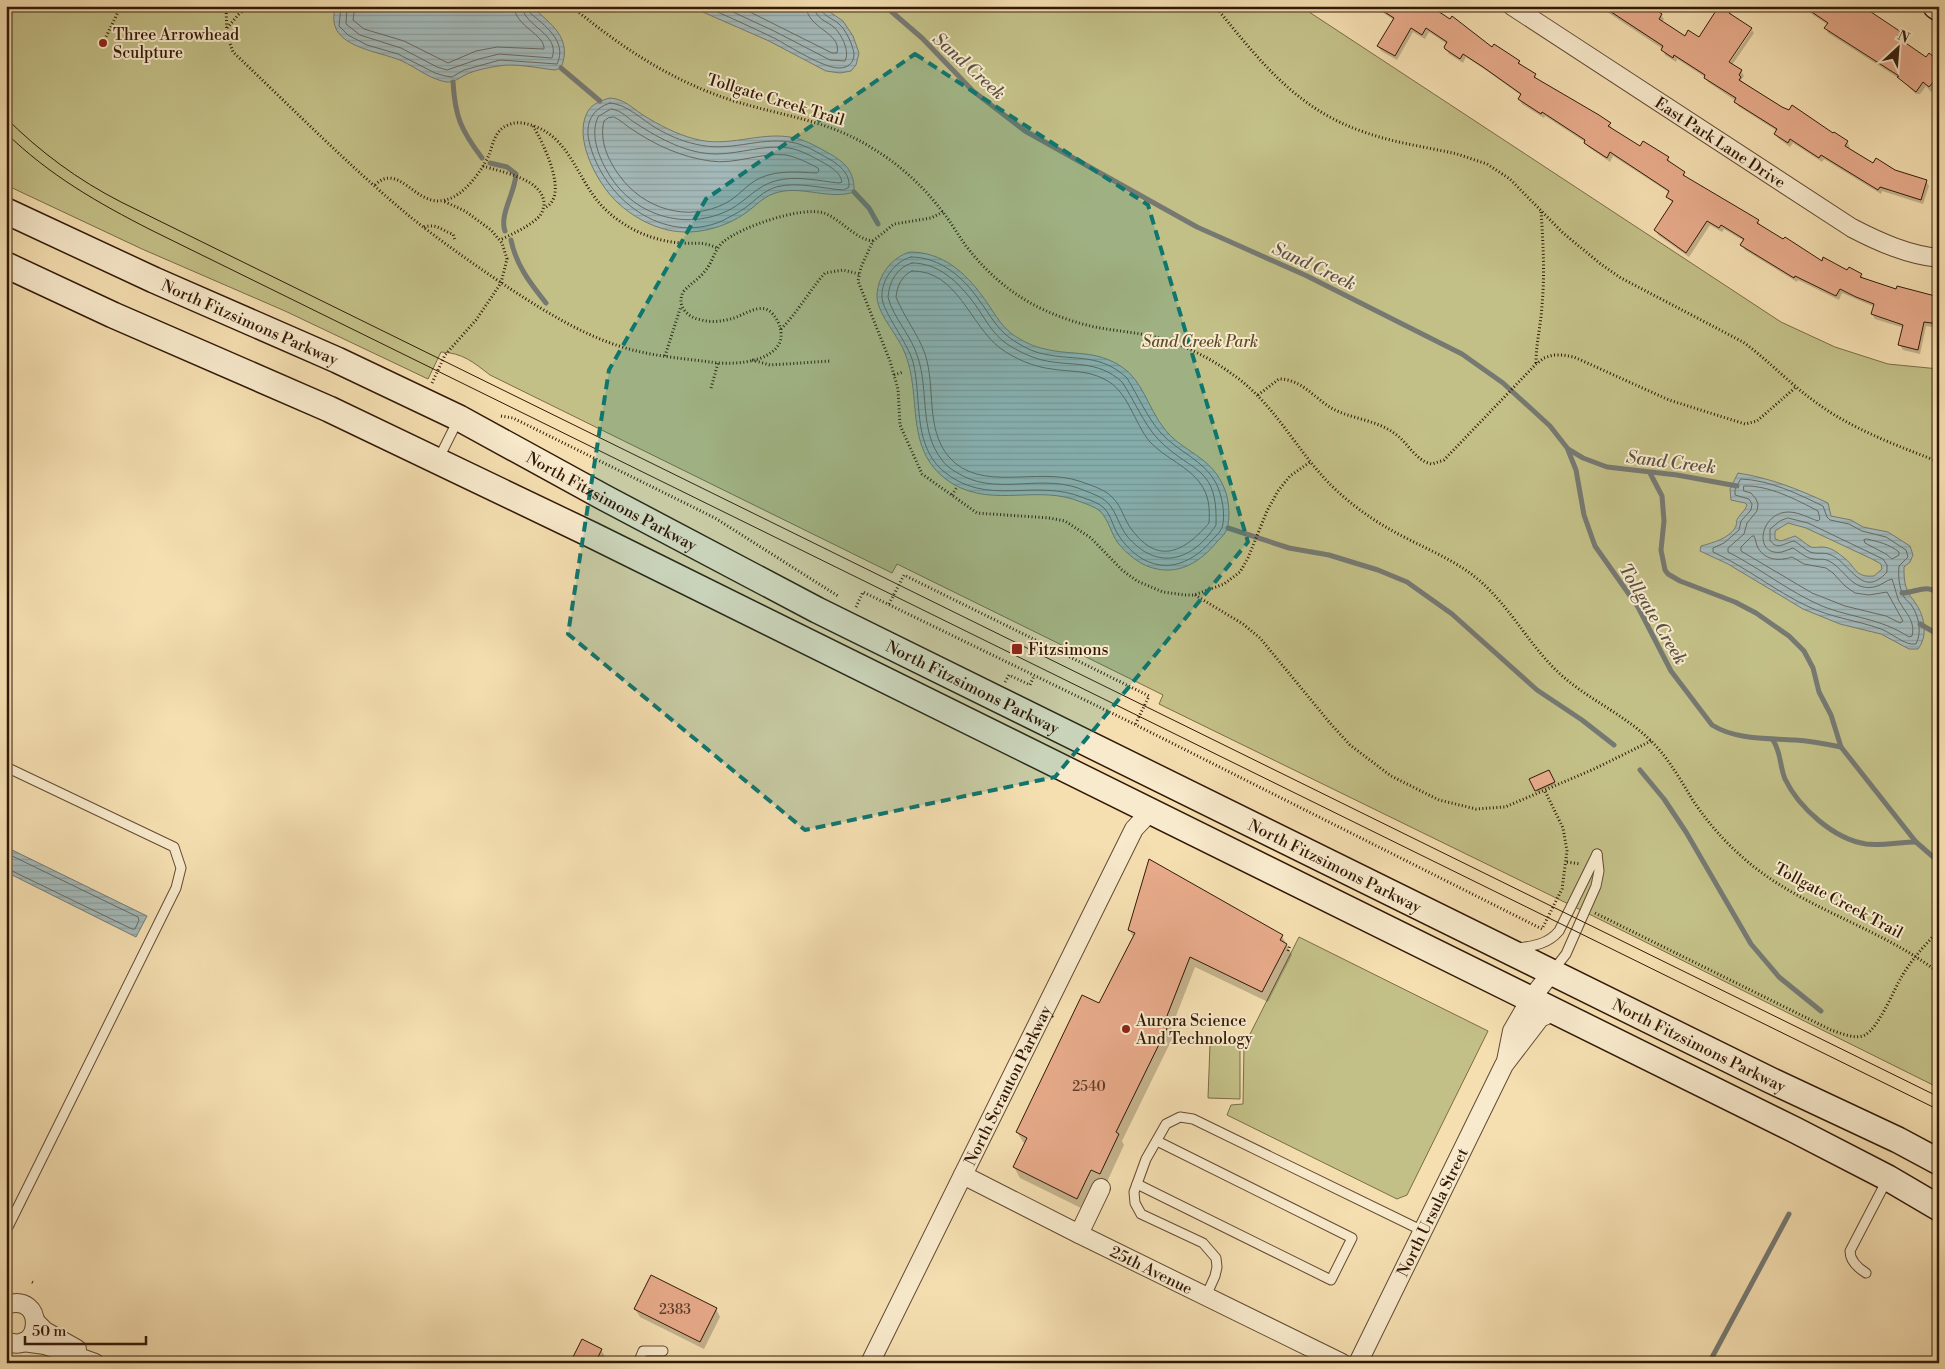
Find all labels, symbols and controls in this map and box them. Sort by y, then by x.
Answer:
north arrow [1872,22,1922,72]
place label: Three Arrowhead Sculpture [113,25,239,63]
text: N [1894,27,1912,48]
water label: Sand Creek [927,28,1010,105]
marker: Three Arrowhead Sculpture [97,37,109,49]
street label: Tollgate Creek Trail [705,70,847,130]
street label: East Park Lane Drive [1651,93,1789,193]
water label: Sand Creek [1268,237,1359,296]
street label: North Fitzsimons Parkway [158,275,341,370]
park label: Sand Creek Park [1142,332,1258,352]
water label: Sand Creek [1625,446,1717,479]
street label: North Fitzsimons Parkway [522,448,700,556]
water label: Tollgate Creek [1613,559,1692,669]
street label: North Fitzsimons Parkway [882,637,1063,739]
place label: Fitzsimons [1028,640,1109,660]
marker: Fitzsimons [1010,642,1024,656]
street label: North Fitzsimons Parkway [1245,815,1425,918]
street label: Tollgate Creek Trail [1771,859,1906,943]
street label: North Fitzsimons Parkway [1609,995,1789,1097]
street label: North Scranton Parkway [960,1002,1056,1169]
place label: Aurora Science And Technology [1135,1011,1253,1049]
marker: Aurora Science And Technology [1120,1023,1132,1035]
house number: 2540 [1072,1078,1106,1096]
street label: North Ursula Street [1393,1145,1473,1280]
street label: 25th Avenue [1107,1242,1196,1299]
house number: 2383 [659,1301,691,1319]
scale bar [25,1314,146,1346]
text: 50 m [32,1322,66,1341]

